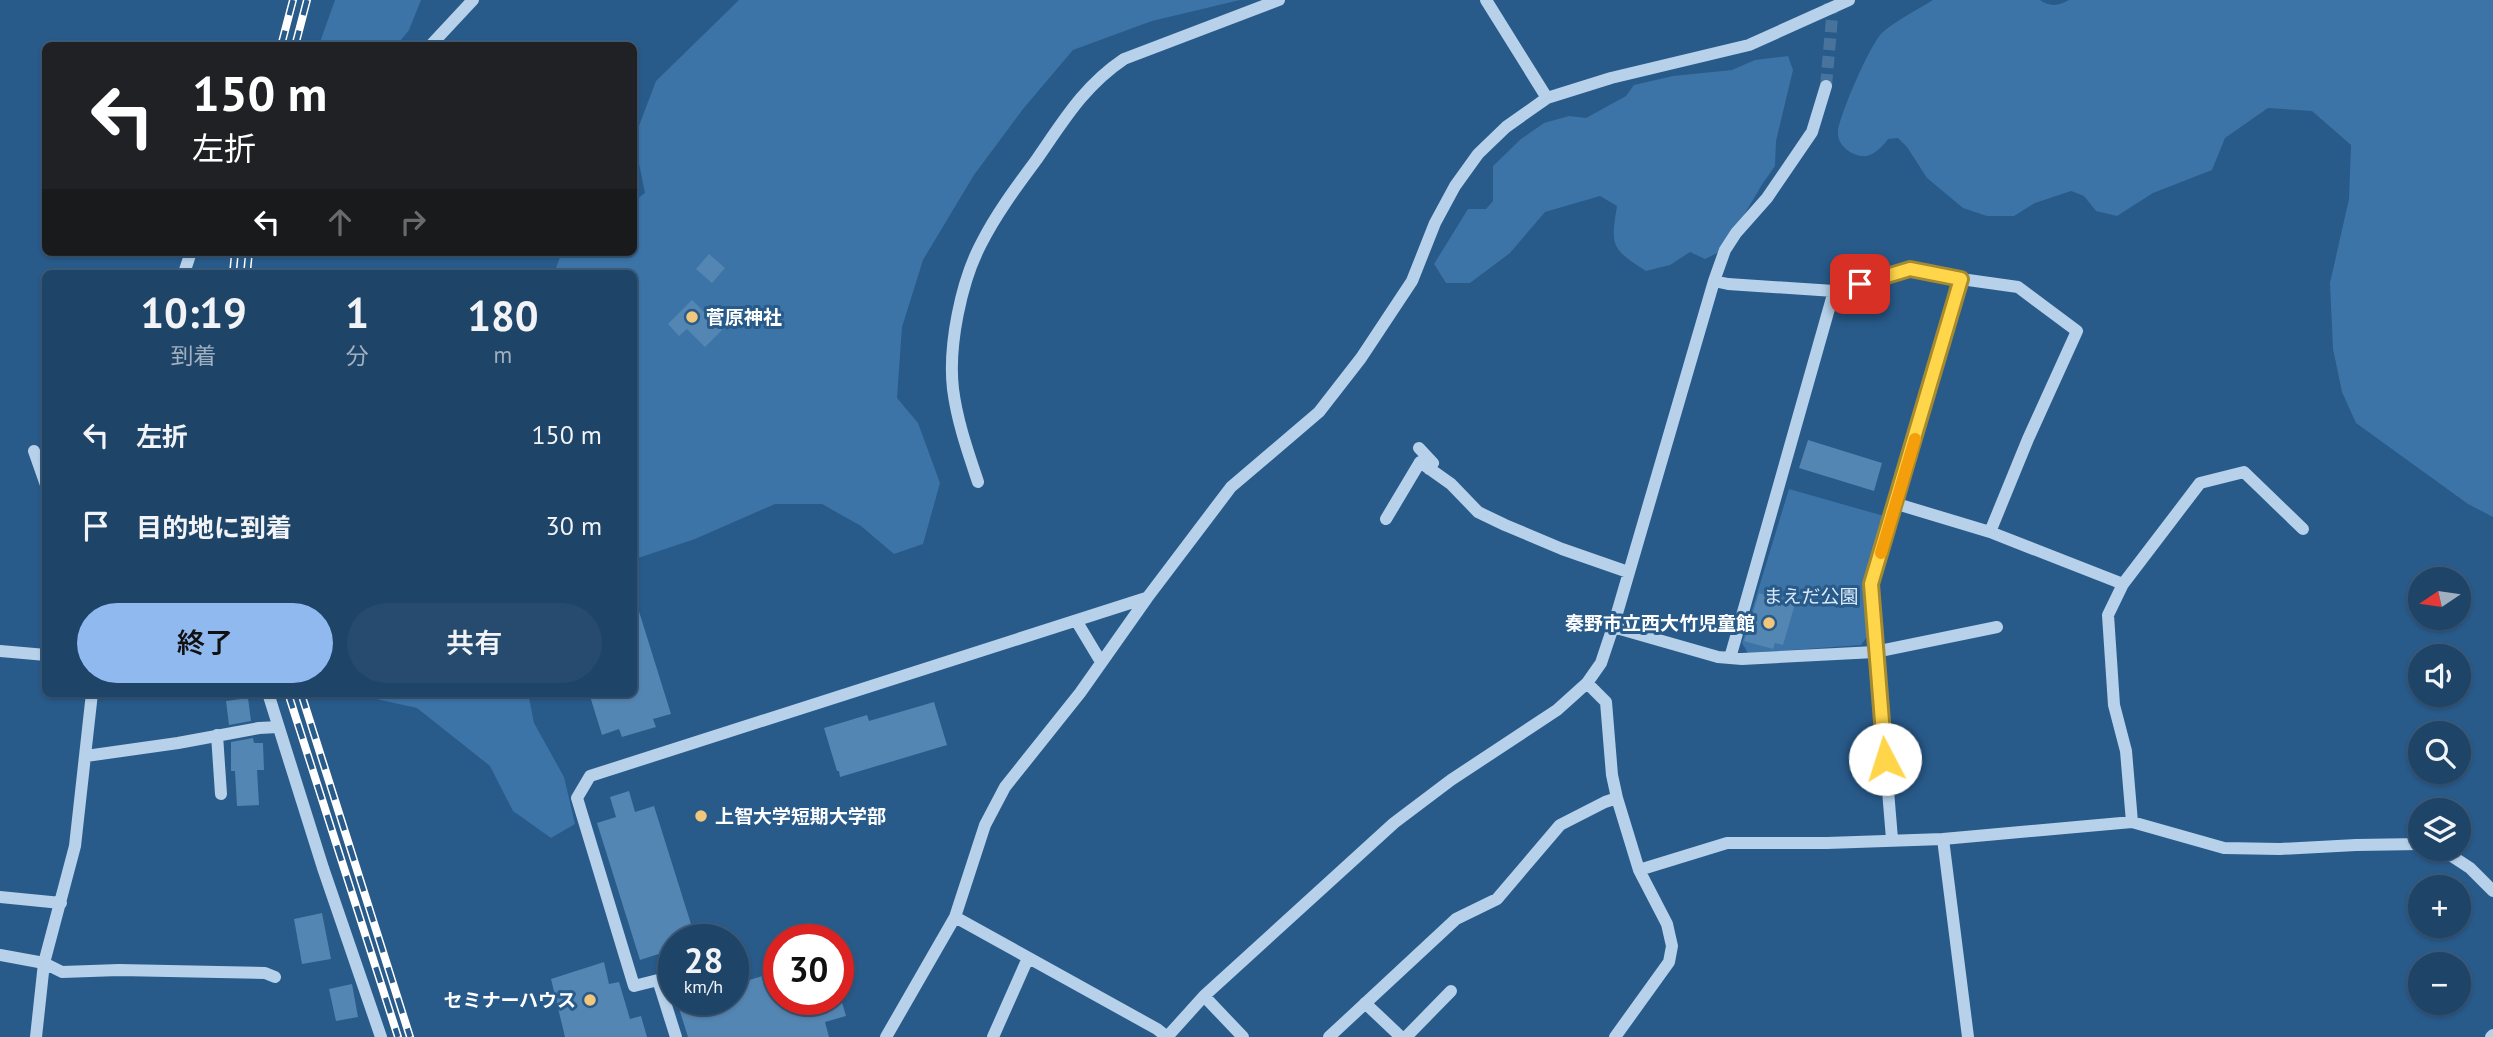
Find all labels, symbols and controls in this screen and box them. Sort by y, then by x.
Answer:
text: 150 m [192,61,327,125]
icon: left [77,70,168,161]
text: 左折 [192,127,256,169]
icon: left [248,203,286,241]
icon: ahead [321,203,359,241]
icon: right [394,203,432,241]
pin [1830,254,1890,314]
icon: arrive [1841,265,1879,303]
text: 10:19 [140,285,247,340]
text: 1 [345,285,369,340]
text: 180 [467,288,539,343]
place label: 菅原神社 [706,305,782,329]
marker: 菅原神社 [684,309,700,325]
text: m [494,340,512,369]
text: 到着 [171,341,217,370]
text: 分 [346,341,369,370]
icon: left [77,416,115,454]
text: 150 m [531,418,602,451]
text: 左折 [136,420,188,453]
icon: arrive [77,507,115,545]
text: 30 m [546,509,602,542]
text: 目的地に到着 [136,511,292,544]
north arrow [2408,567,2471,630]
map controls [2408,567,2471,1015]
park label: まえだ公園 [1763,584,1859,608]
button: 終了 [77,603,333,683]
button: 共有 [347,603,602,683]
place label: 秦野市立西大竹児童館 [1565,611,1755,635]
marker: 秦野市立西大竹児童館 [1761,615,1777,631]
button: sound [2408,644,2471,707]
button: search [2408,721,2471,784]
position arrow [1848,722,1922,796]
button: layers [2408,798,2471,861]
place label: 上智大学短期大学部 [715,804,886,828]
marker: 上智大学短期大学部 [693,808,709,824]
button: + [2408,875,2471,938]
speed limit sign: 30 [763,924,854,1015]
text: 28 [684,937,723,983]
button: − [2408,952,2471,1015]
text: km/h [684,975,723,998]
place label: セミナーハウス [443,988,576,1012]
marker: セミナーハウス [582,992,598,1008]

